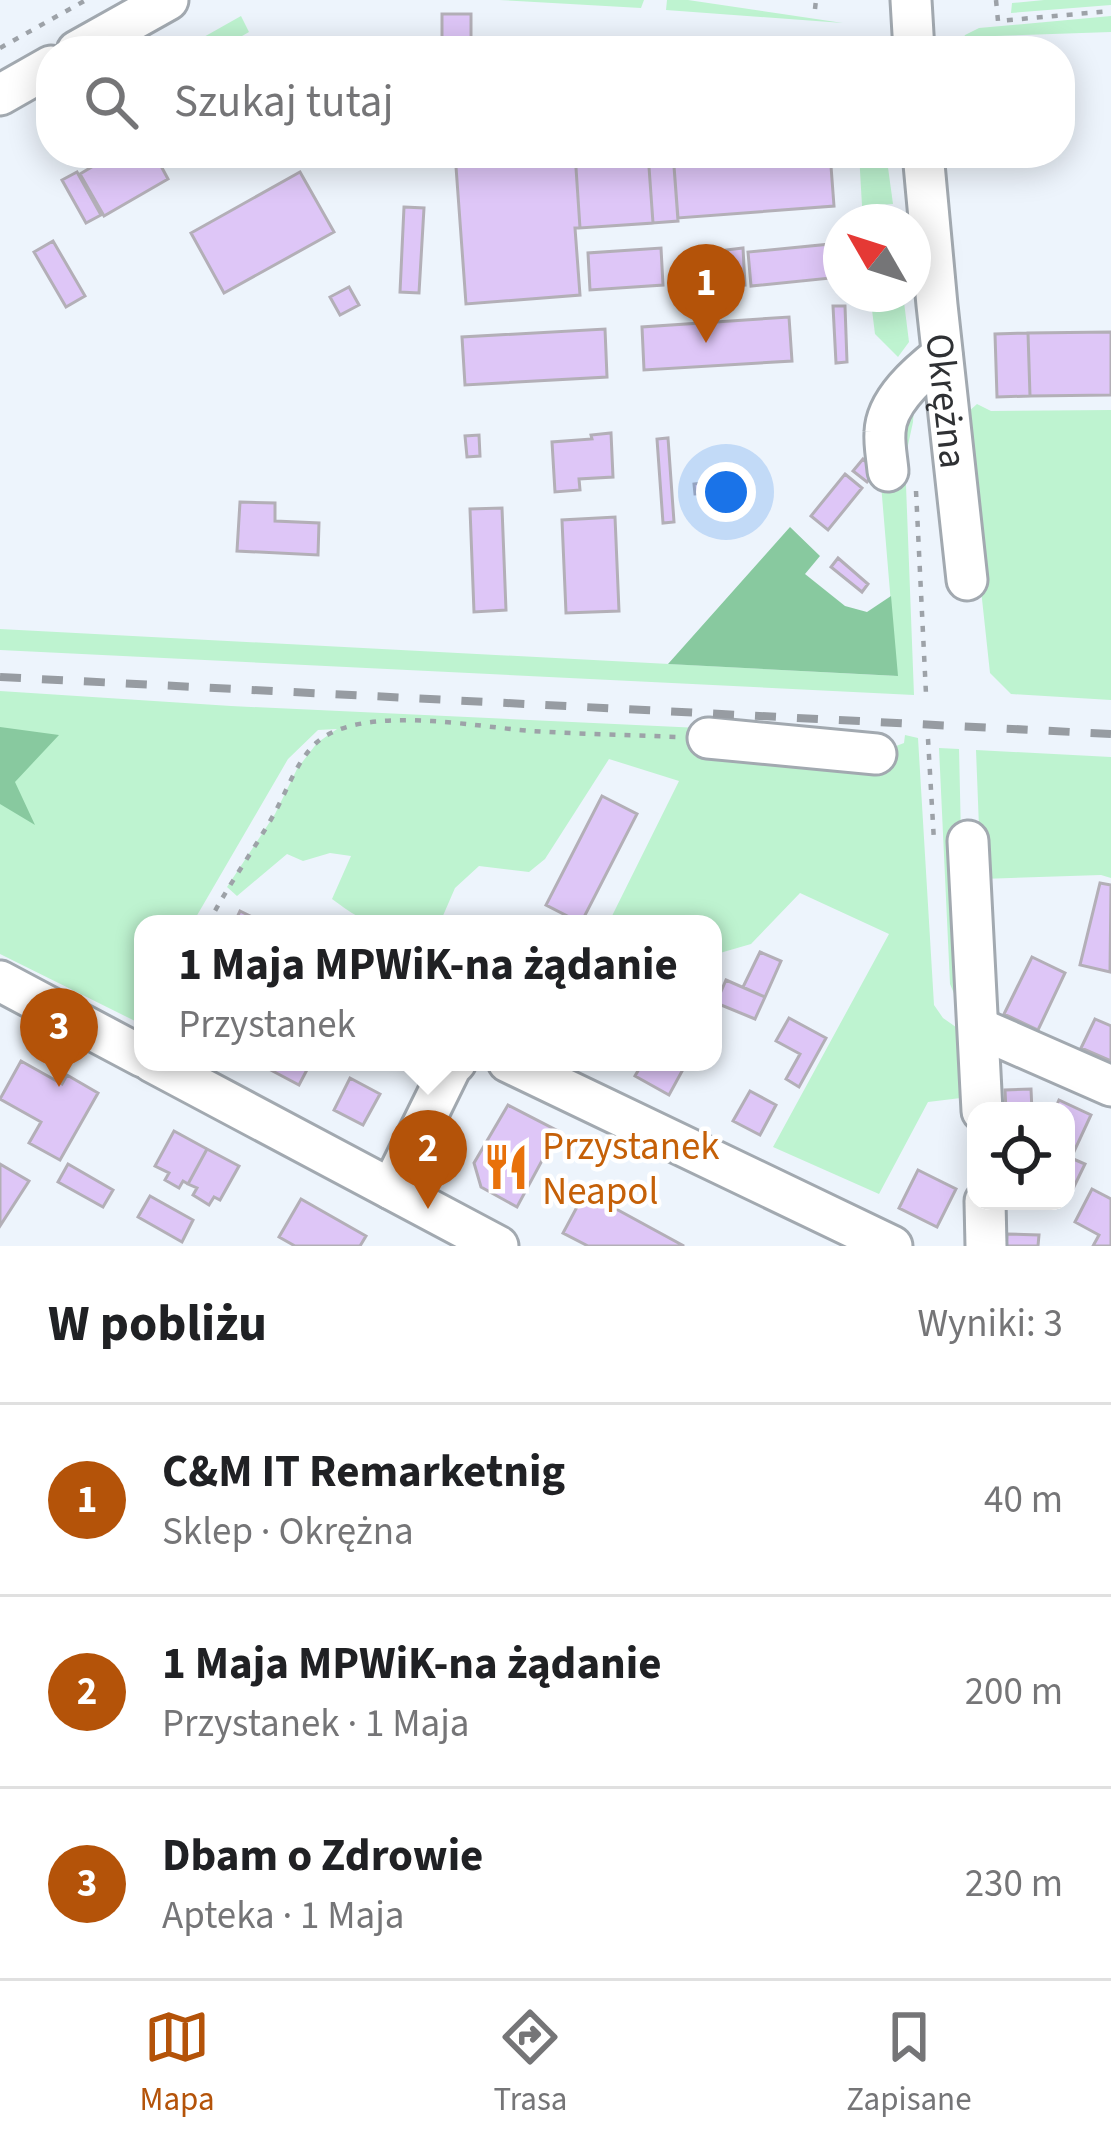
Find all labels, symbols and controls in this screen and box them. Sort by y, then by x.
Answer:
search box [36,36,1075,168]
icon: search [78,69,144,135]
text: Szukaj tutaj [174,70,394,134]
north arrow [823,204,931,312]
pin: 1 [667,244,745,343]
street label: Okrężna [910,331,981,471]
your location [696,462,756,522]
popup [134,915,722,1071]
text: 1 Maja MPWiK-na żądanie [178,933,678,997]
pin: 3 [20,988,98,1087]
text: Przystanek [178,997,356,1053]
map controls [967,1102,1075,1210]
button: locate [967,1102,1075,1210]
pin: 2 [389,1110,467,1209]
place label: Przystanek Neapol [542,1119,720,1220]
restaurant icon: Przystanek Neapol [481,1142,531,1192]
text: W pobliżu [48,1288,267,1360]
text: Wyniki: 3 [917,1296,1063,1352]
text: C&M IT Remarketnig [162,1440,565,1504]
text: 1 [77,1472,97,1528]
text: 40 m [984,1472,1063,1528]
text: Sklep · Okrężna [162,1504,414,1560]
text: 1 Maja MPWiK-na żądanie [162,1632,662,1696]
text: 2 [77,1664,97,1720]
text: 200 m [965,1664,1063,1720]
text: Przystanek · 1 Maja [162,1696,469,1752]
text: Dbam o Zdrowie [162,1824,483,1888]
text: 3 [77,1856,97,1912]
text: 230 m [965,1856,1063,1912]
text: Apteka · 1 Maja [162,1888,405,1944]
tab: Mapa [139,2004,215,2123]
tab: Trasa [493,2004,567,2123]
tab: Zapisane [846,2004,972,2123]

